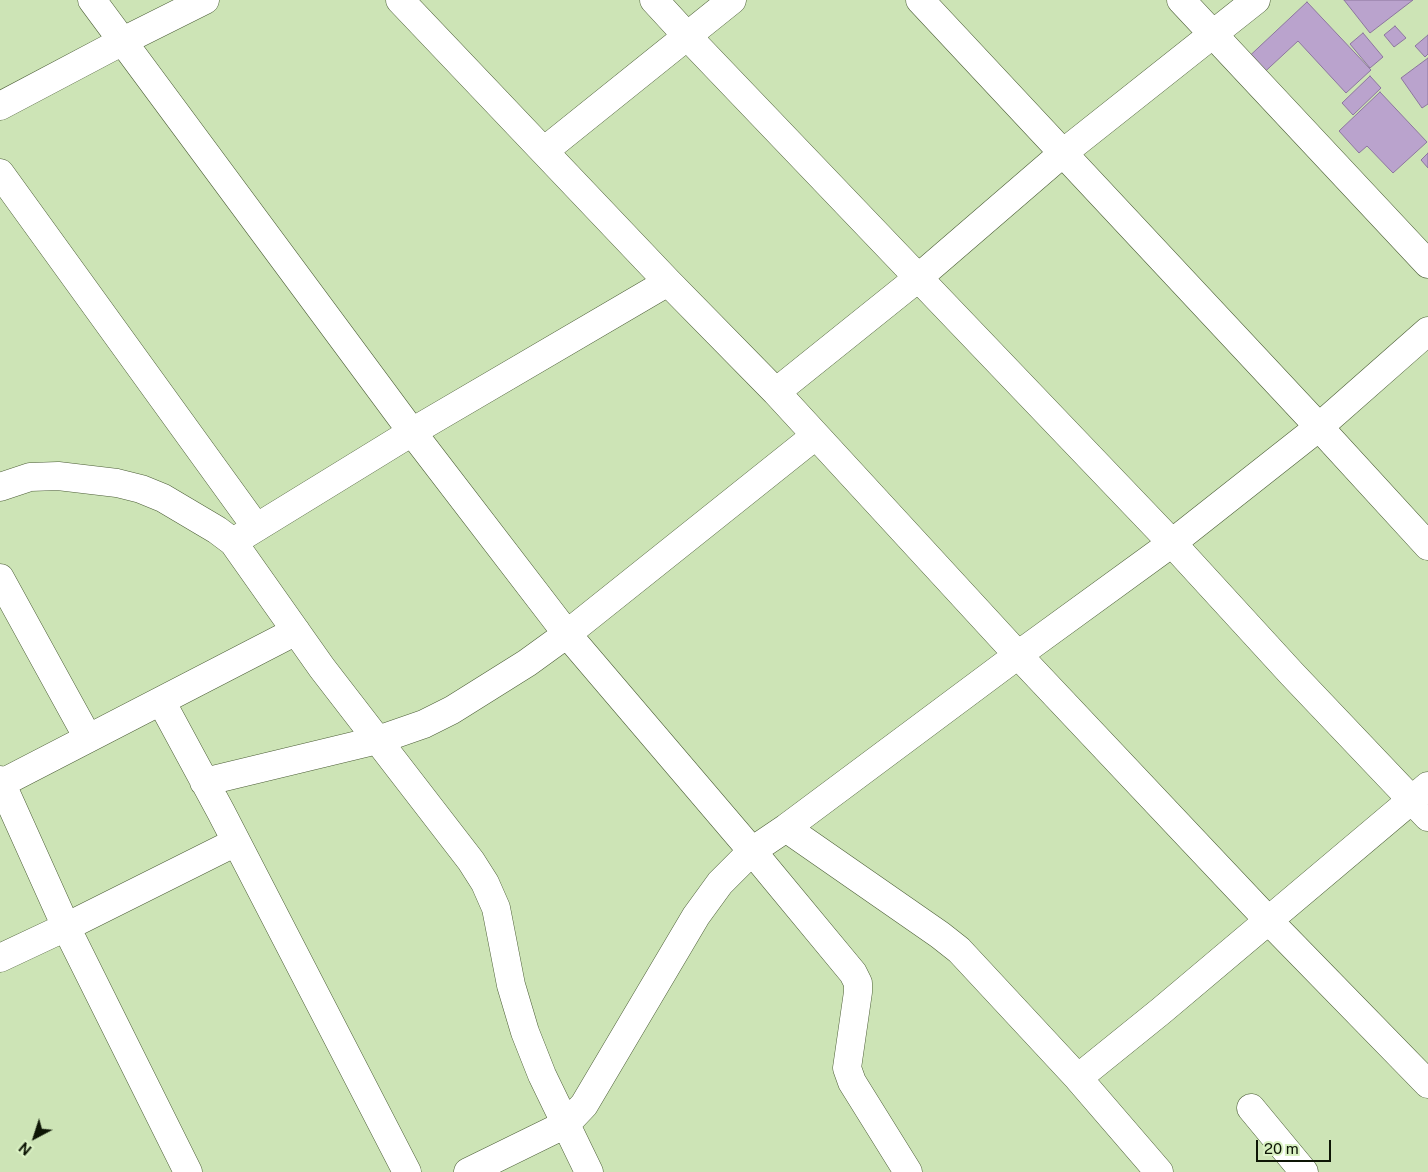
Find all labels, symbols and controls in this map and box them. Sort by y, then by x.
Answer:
north arrow [10,1112,60,1162]
scale bar [1258,1130,1333,1162]
text: N [16,1139,35,1158]
text: 20 m [1264,1140,1299,1157]

